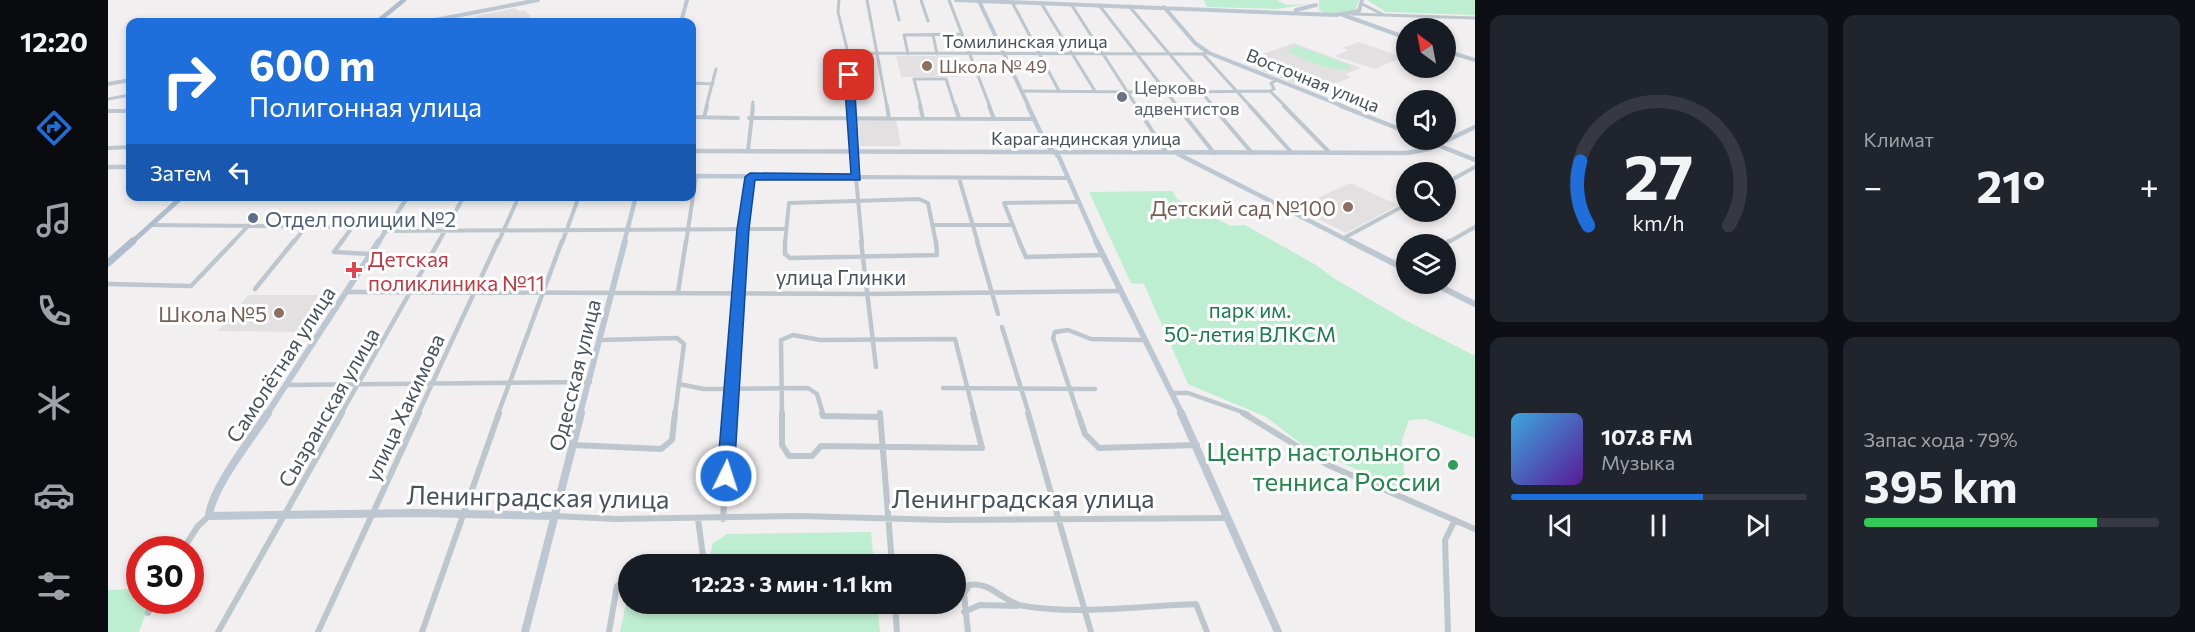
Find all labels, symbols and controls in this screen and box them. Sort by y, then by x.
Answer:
north arrow [1396,18,1456,78]
map controls [1396,18,1456,294]
text: 12:20 [20,25,88,58]
street label: Томилинская улица [943,30,1107,52]
text: 600 m [249,38,375,90]
icon: right [150,42,228,120]
street label: Восточная улица [1243,43,1383,117]
pin [823,49,874,100]
place label: Школа № 49 [939,55,1047,77]
icon: arrive [832,58,865,91]
marker: Школа № 49 [920,59,934,73]
place label: Церковь адвентистов [1134,76,1240,119]
text: Полигонная улица [249,90,482,123]
marker: Церковь адвентистов [1115,90,1129,104]
button: sound [1396,90,1456,150]
icon: directions [33,107,75,149]
street label: Карагандинская улица [991,127,1181,149]
text: Климат [1864,127,1934,151]
text: 27 [1624,137,1693,213]
icon: left [223,156,256,189]
text: 21° [1976,157,2045,212]
text: Затем [150,159,211,186]
button: search [1396,162,1456,222]
text: − [1864,165,1882,206]
text: + [2140,165,2159,206]
place label: Детский сад №100 [1150,195,1336,220]
icon: music [33,199,75,241]
marker: Детский сад №100 [1341,200,1355,214]
place label: Отдел полиции №2 [265,206,456,231]
text: km/h [1633,209,1685,235]
marker: Отдел полиции №2 [246,211,260,225]
button: layers [1396,234,1456,294]
place label: Детская поликлиника №11 [368,246,545,295]
marker: Детская поликлиника №11 [345,261,363,279]
street label: улица Глинки [776,264,906,289]
street label: Самолётная улица [220,281,340,447]
icon: phone [33,290,75,332]
street label: Одесская улица [543,296,605,454]
park label: парк им. 50-летия ВЛКСМ [1164,297,1336,346]
place label: Школа №5 [158,301,267,326]
marker: Школа №5 [272,306,286,320]
street label: Сызранская улица [272,323,384,491]
street label: улица Хакимова [359,330,449,484]
icon: climate [33,382,75,424]
text: 107.8 FM [1601,423,1693,450]
text: Запас хода · 79% [1864,427,2018,451]
place label: Центр настольного тенниса России [1206,435,1441,496]
position arrow [694,444,758,508]
text: Музыка [1601,450,1675,474]
text: 395 km [1864,457,2017,512]
marker: Центр настольного тенниса России [1446,458,1460,472]
icon: car [33,474,75,516]
street label: Ленинградская улица [406,478,670,514]
street label: Ленинградская улица [891,482,1155,513]
icon: previous [1544,509,1577,542]
icon: pause [1642,509,1675,542]
icon: next [1741,509,1774,542]
speed limit sign: 30 [126,536,204,614]
icon: filters [33,565,75,607]
text: 12:23 · 3 мин · 1.1 km [691,570,893,597]

